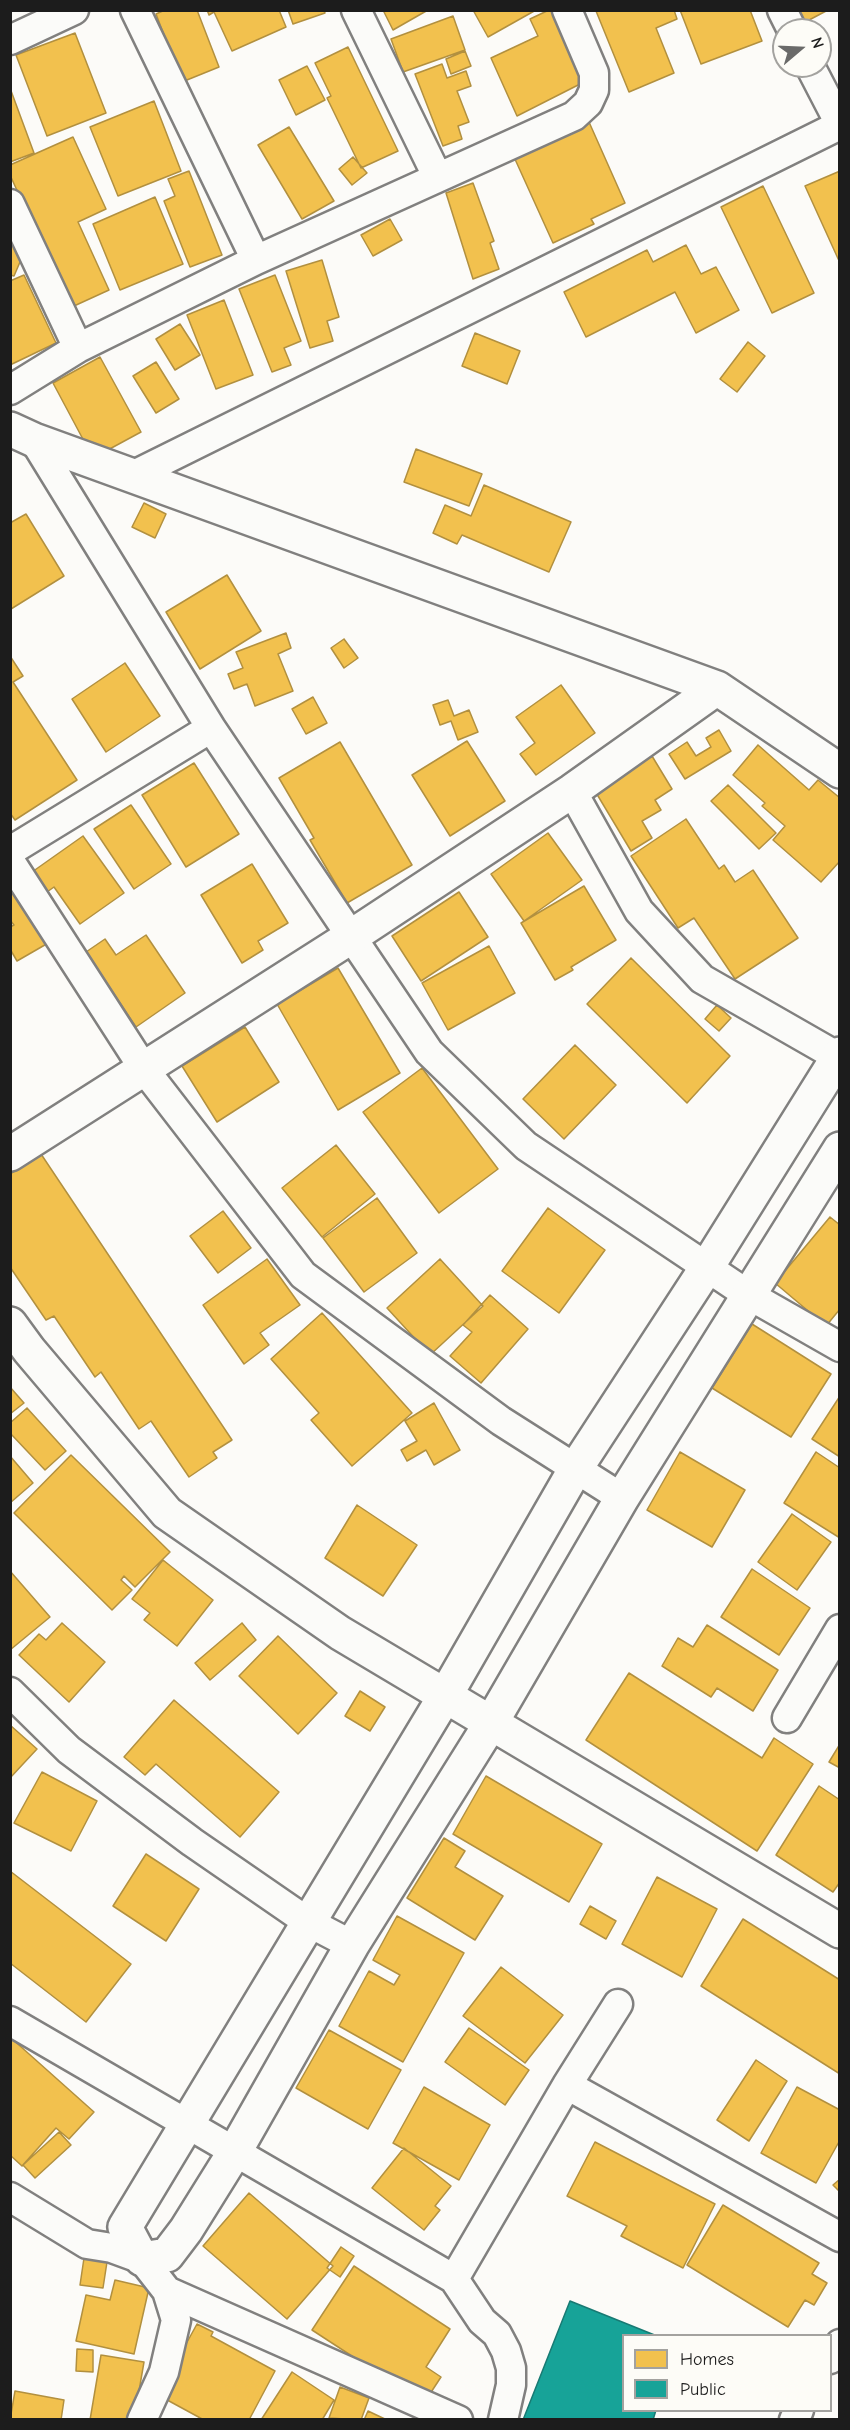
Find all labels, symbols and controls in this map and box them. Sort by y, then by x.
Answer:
north arrow [772,18,832,78]
text: N [807,35,827,51]
legend [622,2334,832,2412]
text: Homes [680,2349,734,2370]
text: Public [680,2379,726,2400]

